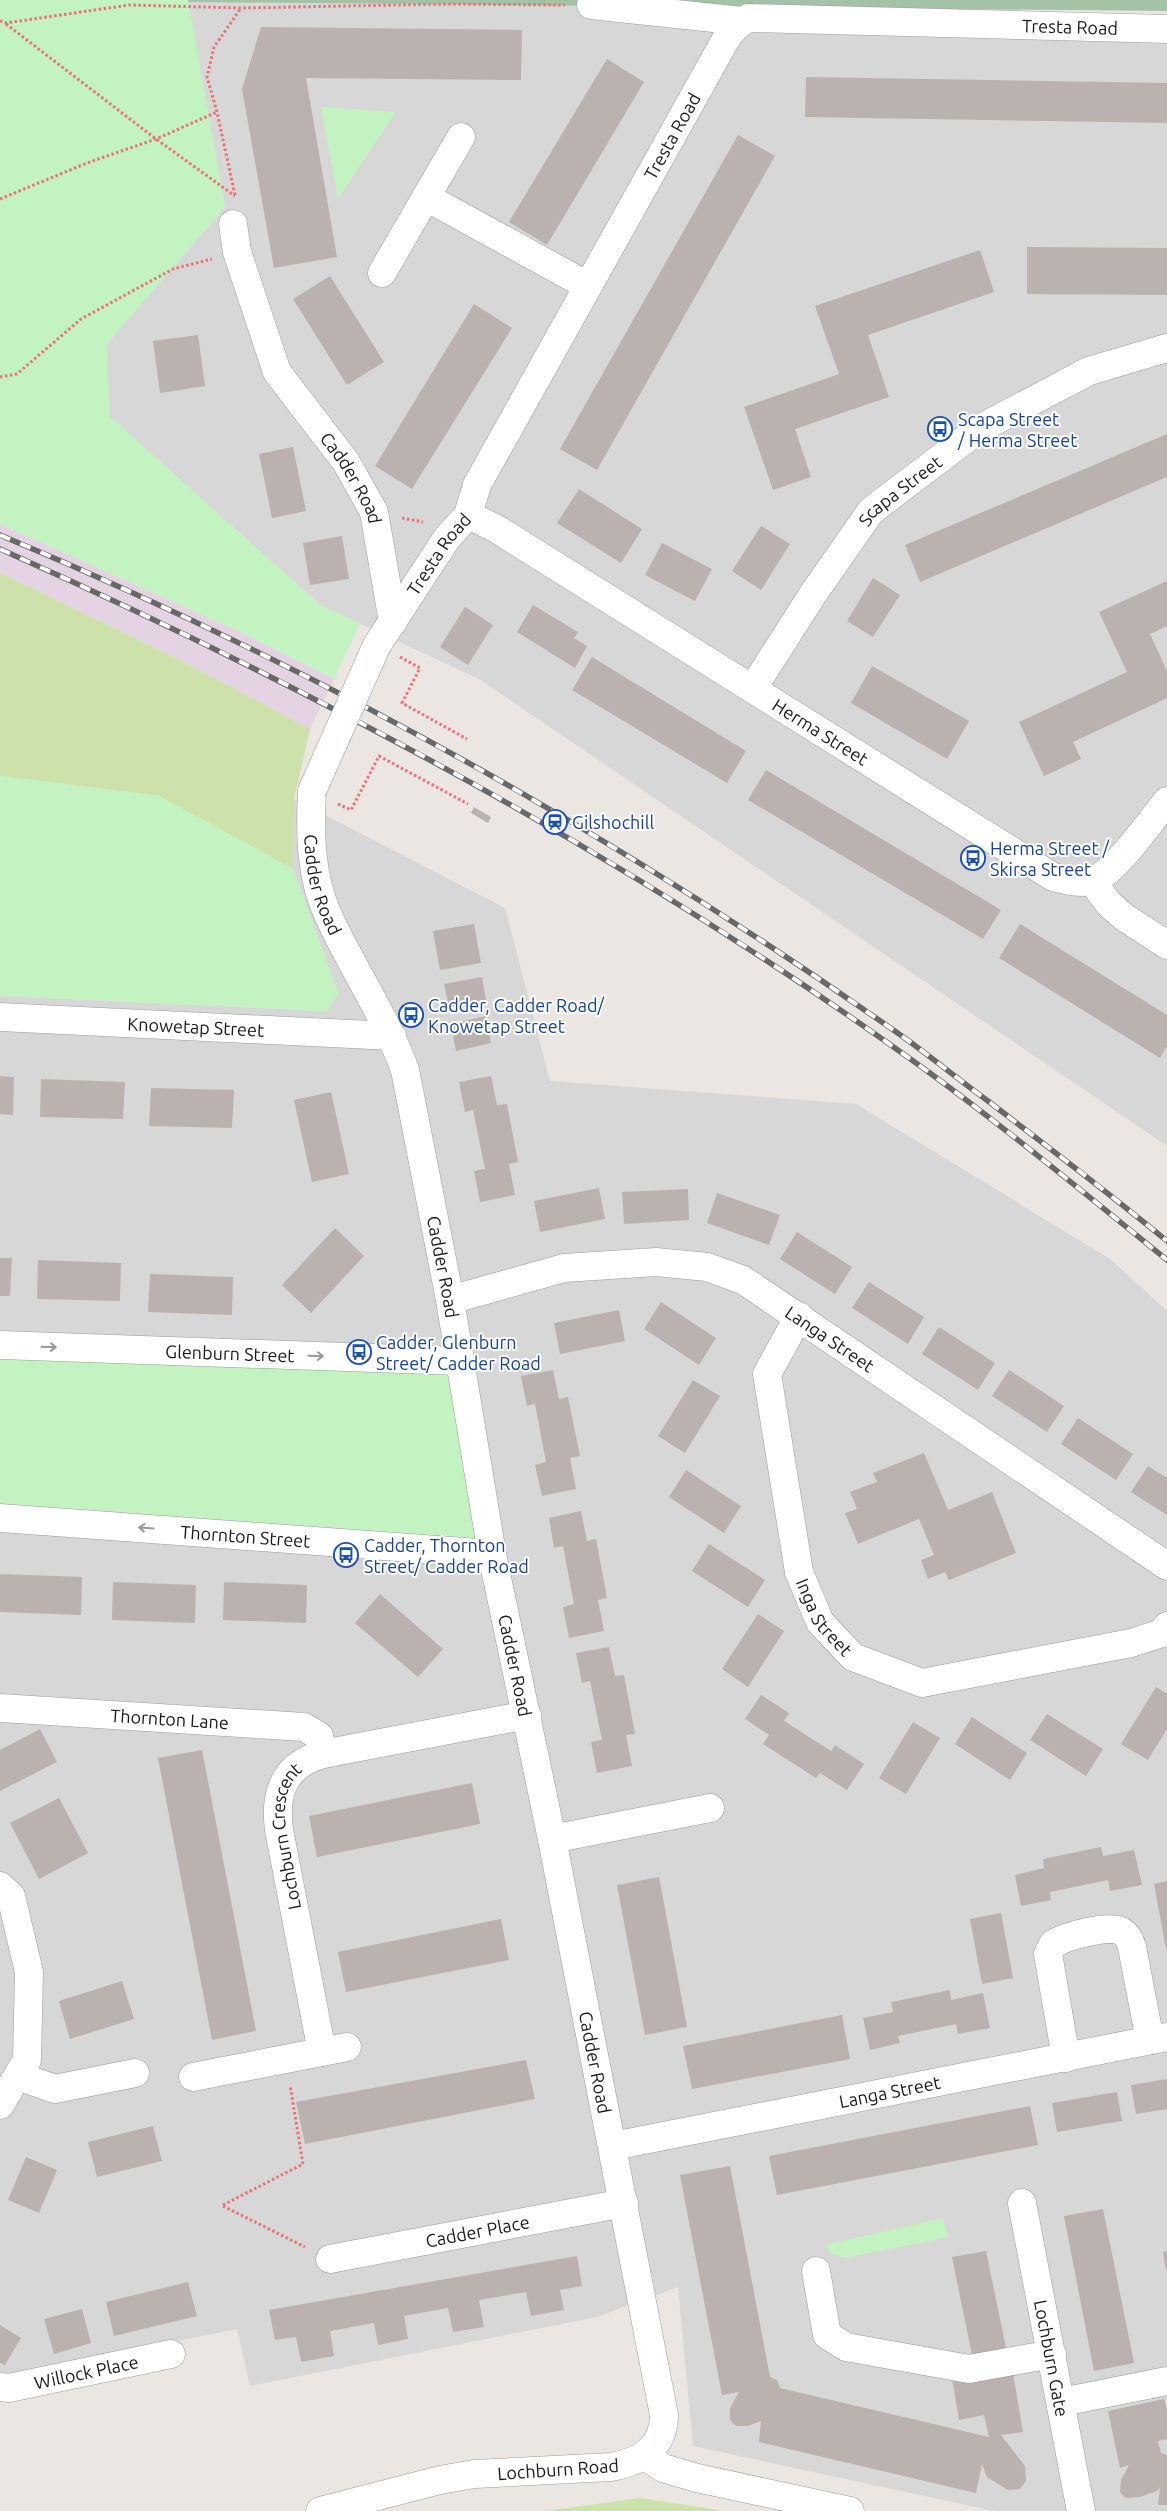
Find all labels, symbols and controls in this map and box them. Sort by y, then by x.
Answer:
street label: Tresta Road [1022,15,1118,38]
street label: Tresta Road [640,89,704,183]
place label: Scapa Street / Herma Street [957,409,1077,450]
bus stop icon: Scapa Street / Herma Street [927,416,953,442]
street label: Cadder Road [317,428,386,525]
street label: Scapa Street [854,451,945,529]
street label: Tresta Road [403,509,475,599]
street label: Herma Street [769,694,872,769]
station icon: Gilshochill [542,809,568,835]
place label: Gilshochill [572,812,654,832]
street label: Cadder Road [301,834,346,938]
place label: Herma Street / Skirsa Street [990,838,1111,879]
bus stop icon: Herma Street / Skirsa Street [960,845,986,871]
place label: Cadder, Cadder Road/ Knowetap Street [428,995,606,1036]
bus stop icon: Cadder, Cadder Road/ Knowetap Street [398,1002,424,1028]
street label: Knowetap Street [127,1013,265,1040]
street label: Cadder Road [424,1214,463,1319]
street label: Langa Street [782,1302,878,1376]
place label: Cadder, Glenburn Street/ Cadder Road [376,1332,541,1373]
bus stop icon: Cadder, Glenburn Street/ Cadder Road [346,1339,372,1365]
street label: Glenburn Street [165,1341,295,1365]
one-way arrow [40,1342,56,1352]
one-way arrow [308,1351,324,1361]
street label: Thornton Street [180,1521,311,1551]
one-way arrow [139,1524,155,1533]
place label: Cadder, Thornton Street/ Cadder Road [364,1535,529,1576]
bus stop icon: Cadder, Thornton Street/ Cadder Road [333,1542,359,1568]
street label: Inga Street [793,1575,856,1660]
street label: Cadder Road [495,1612,536,1718]
street label: Thornton Lane [110,1705,229,1732]
street label: Lochburn Crescent [268,1758,305,1911]
street label: Cadder Road [576,2009,615,2115]
street label: Langa Street [837,2072,942,2111]
street label: Cadder Place [424,2211,531,2251]
street label: Lochburn Gate [1031,2298,1073,2418]
street label: Willock Place [32,2351,140,2392]
street label: Lochburn Road [497,2455,619,2483]

